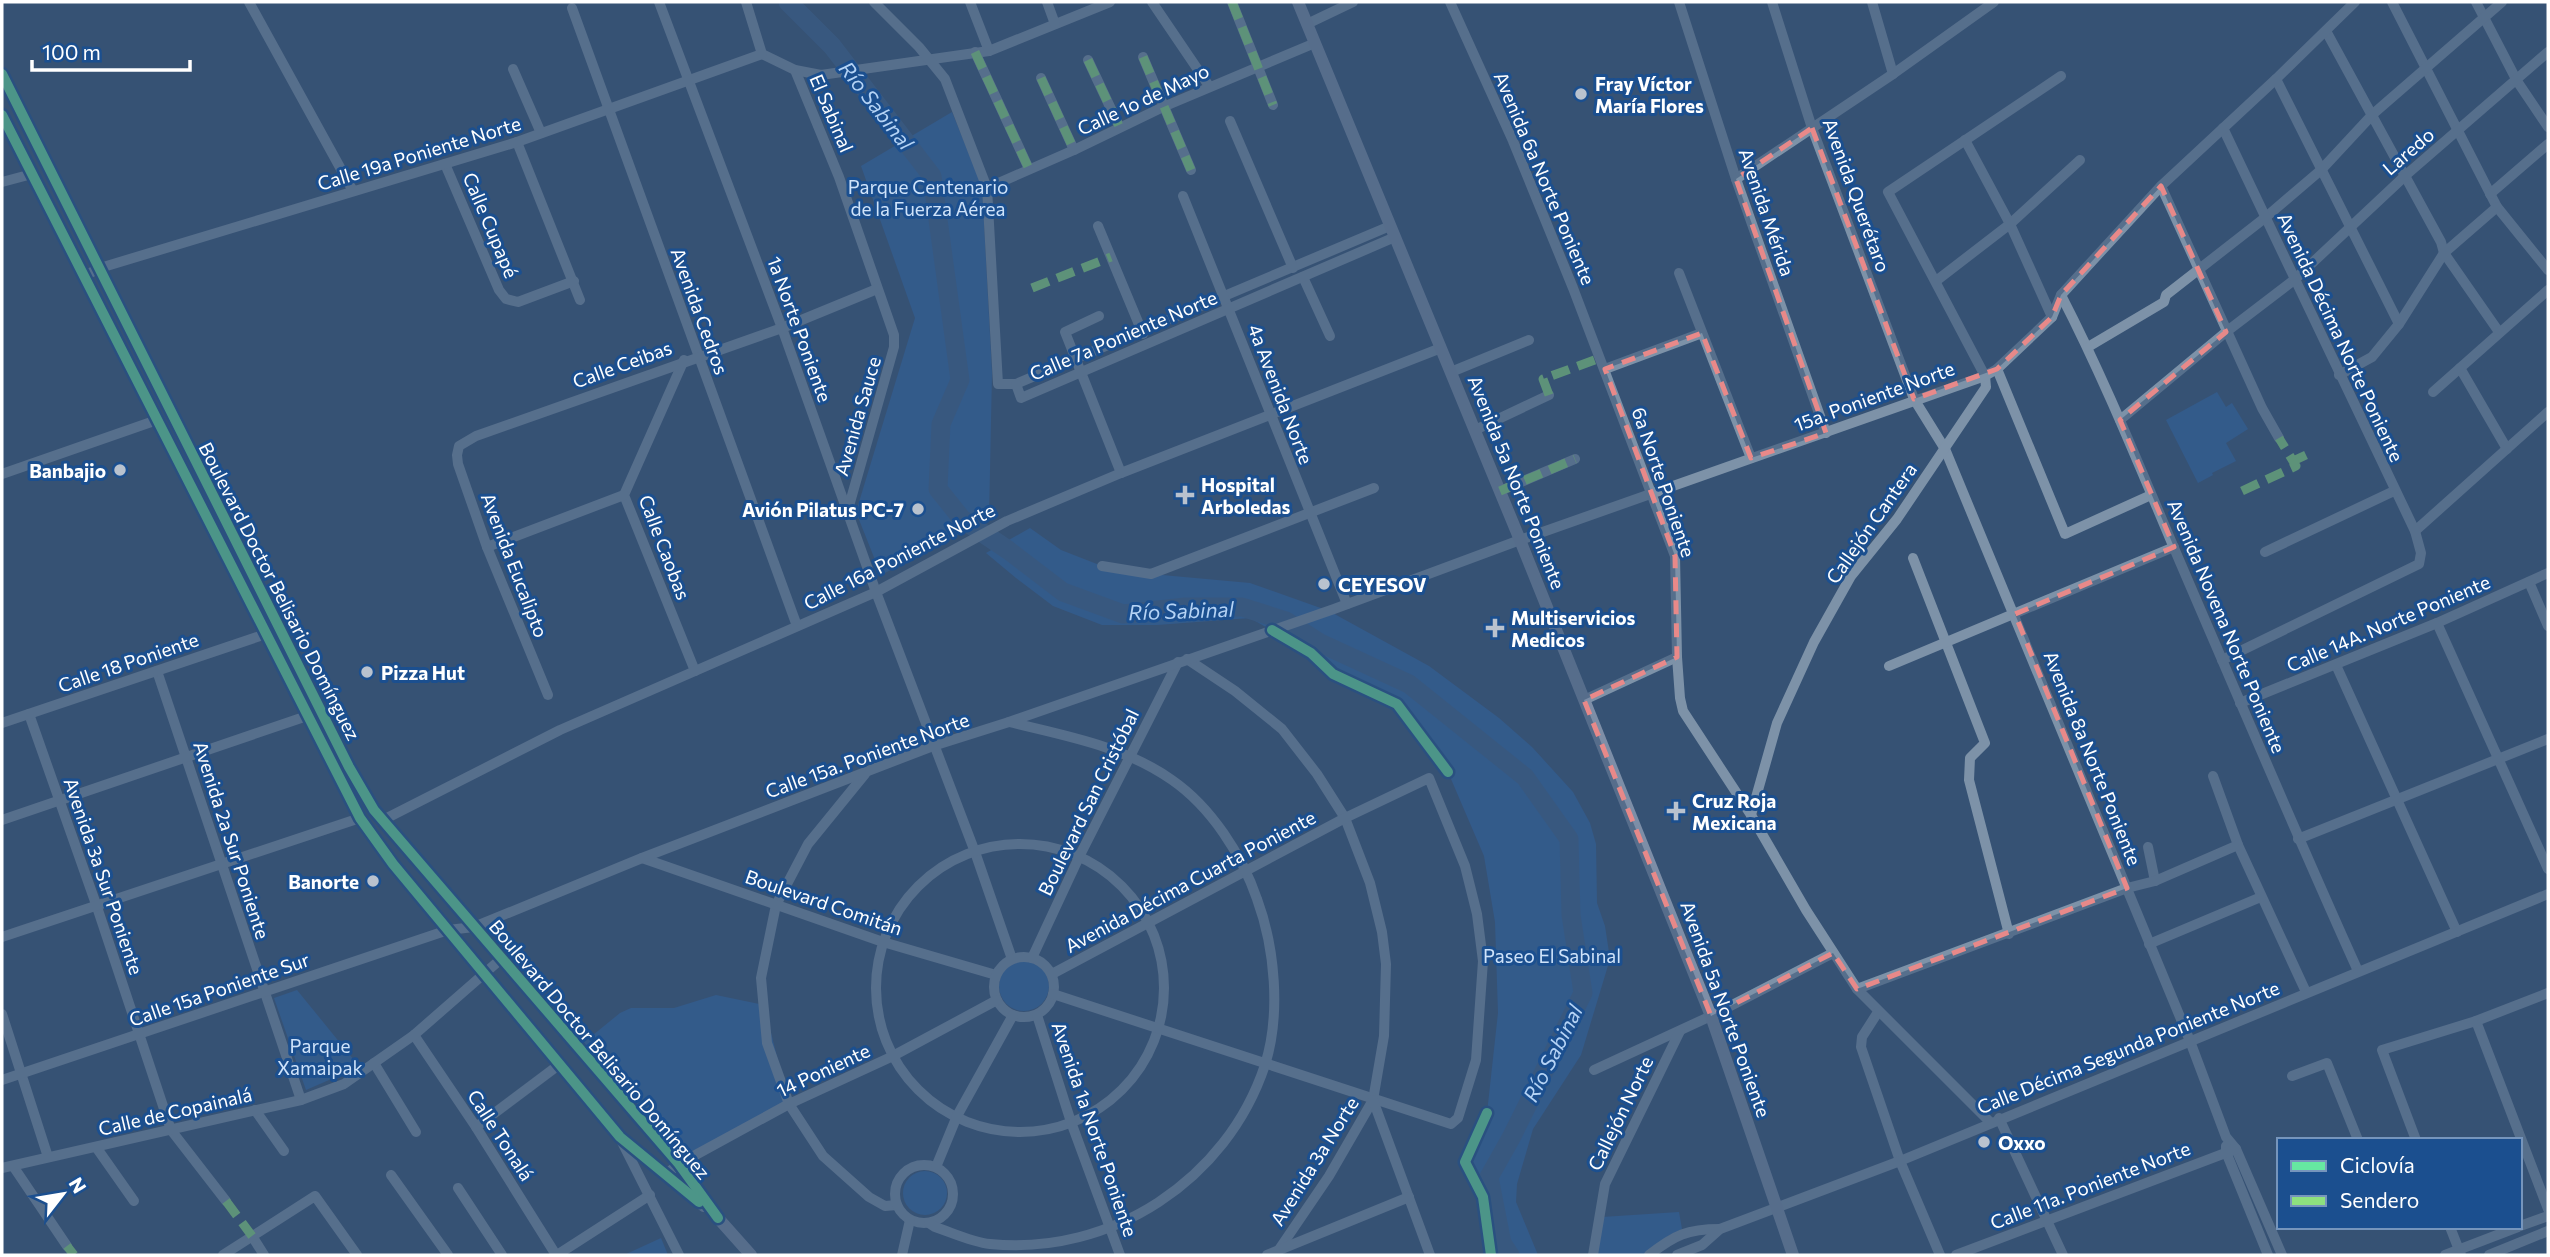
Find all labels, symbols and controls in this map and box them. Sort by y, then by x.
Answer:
scale bar [32,28,189,72]
text: 100 m [42,39,101,64]
water label: Río Sabinal [835,56,920,155]
street label: Calle 1o de Mayo [1074,58,1212,140]
street label: Avenida 6a Norte Poniente [1490,68,1600,288]
street label: El Sabinal [805,70,859,156]
place label: Fray Víctor María Flores [1595,72,1704,117]
marker: Fray Víctor María Flores [1573,86,1589,102]
street label: Calle 19a Poniente Norte [315,111,523,195]
street label: Avenida Querétaro [1819,115,1895,275]
street label: Laredo [2378,122,2438,180]
street label: Avenida Mérida [1734,145,1800,279]
street label: Calle Cupapé [458,169,524,281]
park label: Parque Centenario de la Fuerza Aérea [848,175,1008,220]
street label: Avenida Décima Norte Poniente [2273,209,2409,465]
street label: Avenida Cedros [666,244,734,378]
street label: 1a Norte Poniente [763,253,837,405]
street label: Calle 7a Poniente Norte [1026,285,1220,385]
street label: 4a Avenida Norte [1244,321,1318,467]
street label: Calle Ceibas [569,335,675,393]
street label: Avenida Sauce [829,354,885,478]
street label: 15a. Poniente Norte [1791,356,1957,436]
street label: Avenida 5a Norte Poniente [1464,372,1570,592]
street label: 6a Norte Poniente [1628,404,1700,560]
street label: Boulevard Doctor Belisario Domínguez [195,438,365,744]
street label: Callejón Cantera [1821,458,1921,588]
place label: Banbajio [29,459,106,482]
marker: Banbajio [112,462,128,478]
place label: Hospital Arboledas [1201,473,1290,518]
marker: Hospital Arboledas [1175,485,1195,505]
street label: Avenida Eucalipto [477,489,553,641]
street label: Calle Caobas [634,491,696,603]
street label: Avenida Novena Norte Poniente [2163,496,2291,756]
place label: Avión Pilatus PC-7 [742,498,904,521]
street label: Calle 16a Poniente Norte [800,498,998,614]
marker: Avión Pilatus PC-7 [910,501,926,517]
street label: Calle 14A. Norte Poniente [2283,570,2493,676]
place label: CEYESOV [1338,573,1427,596]
marker: CEYESOV [1316,576,1332,592]
water label: Río Sabinal [1128,596,1235,624]
place label: Multiservicios Medicos [1511,606,1635,651]
marker: Multiservicios Medicos [1485,618,1505,638]
street label: Calle 18 Poniente [55,627,201,697]
street label: Avenida 8a Norte Poniente [2039,647,2147,869]
place label: Pizza Hut [381,661,465,684]
marker: Pizza Hut [359,664,375,680]
street label: Boulevard San Cristóbal [1033,705,1143,899]
street label: Calle 15a. Poniente Norte [762,707,972,803]
street label: Avenida 2a Sur Poniente [189,738,275,942]
street label: Avenida 3a Sur Poniente [59,774,149,978]
place label: Cruz Roja Mexicana [1692,789,1777,834]
marker: Cruz Roja Mexicana [1666,801,1686,821]
street label: Avenida Décima Cuarta Poniente [1061,805,1319,957]
street label: Boulevard Comitán [742,864,906,940]
place label: Banorte [288,870,359,893]
marker: Banorte [365,873,381,889]
street label: Avenida 5a Norte Poniente [1676,898,1776,1120]
street label: Boulevard Doctor Belisario Domínguez [485,915,715,1183]
park label: Paseo El Sabinal [1483,944,1621,967]
street label: Calle 15a Poniente Sur [126,947,313,1031]
street label: Calle Décima Segunda Poniente Norte [1973,976,2283,1118]
water label: Río Sabinal [1517,1000,1587,1106]
street label: Avenida 1a Norte Poniente [1047,1019,1143,1239]
park label: Parque Xamaipak [277,1034,363,1079]
street label: 14 Poniente [773,1038,873,1102]
street label: Callejón Norte [1582,1052,1658,1174]
street label: Calle de Copainalá [96,1082,254,1140]
street label: Calle Tonalá [463,1085,539,1185]
street label: Avenida 3a Norte [1265,1092,1363,1230]
place label: Oxxo [1998,1131,2046,1154]
marker: Oxxo [1976,1134,1992,1150]
street label: Calle 11a. Poniente Norte [1987,1136,2193,1234]
legend [2277,1138,2522,1229]
text: Ciclovía [2340,1152,2415,1177]
north arrow [28,1159,98,1229]
text: N [64,1173,92,1197]
text: Sendero [2340,1187,2419,1212]

